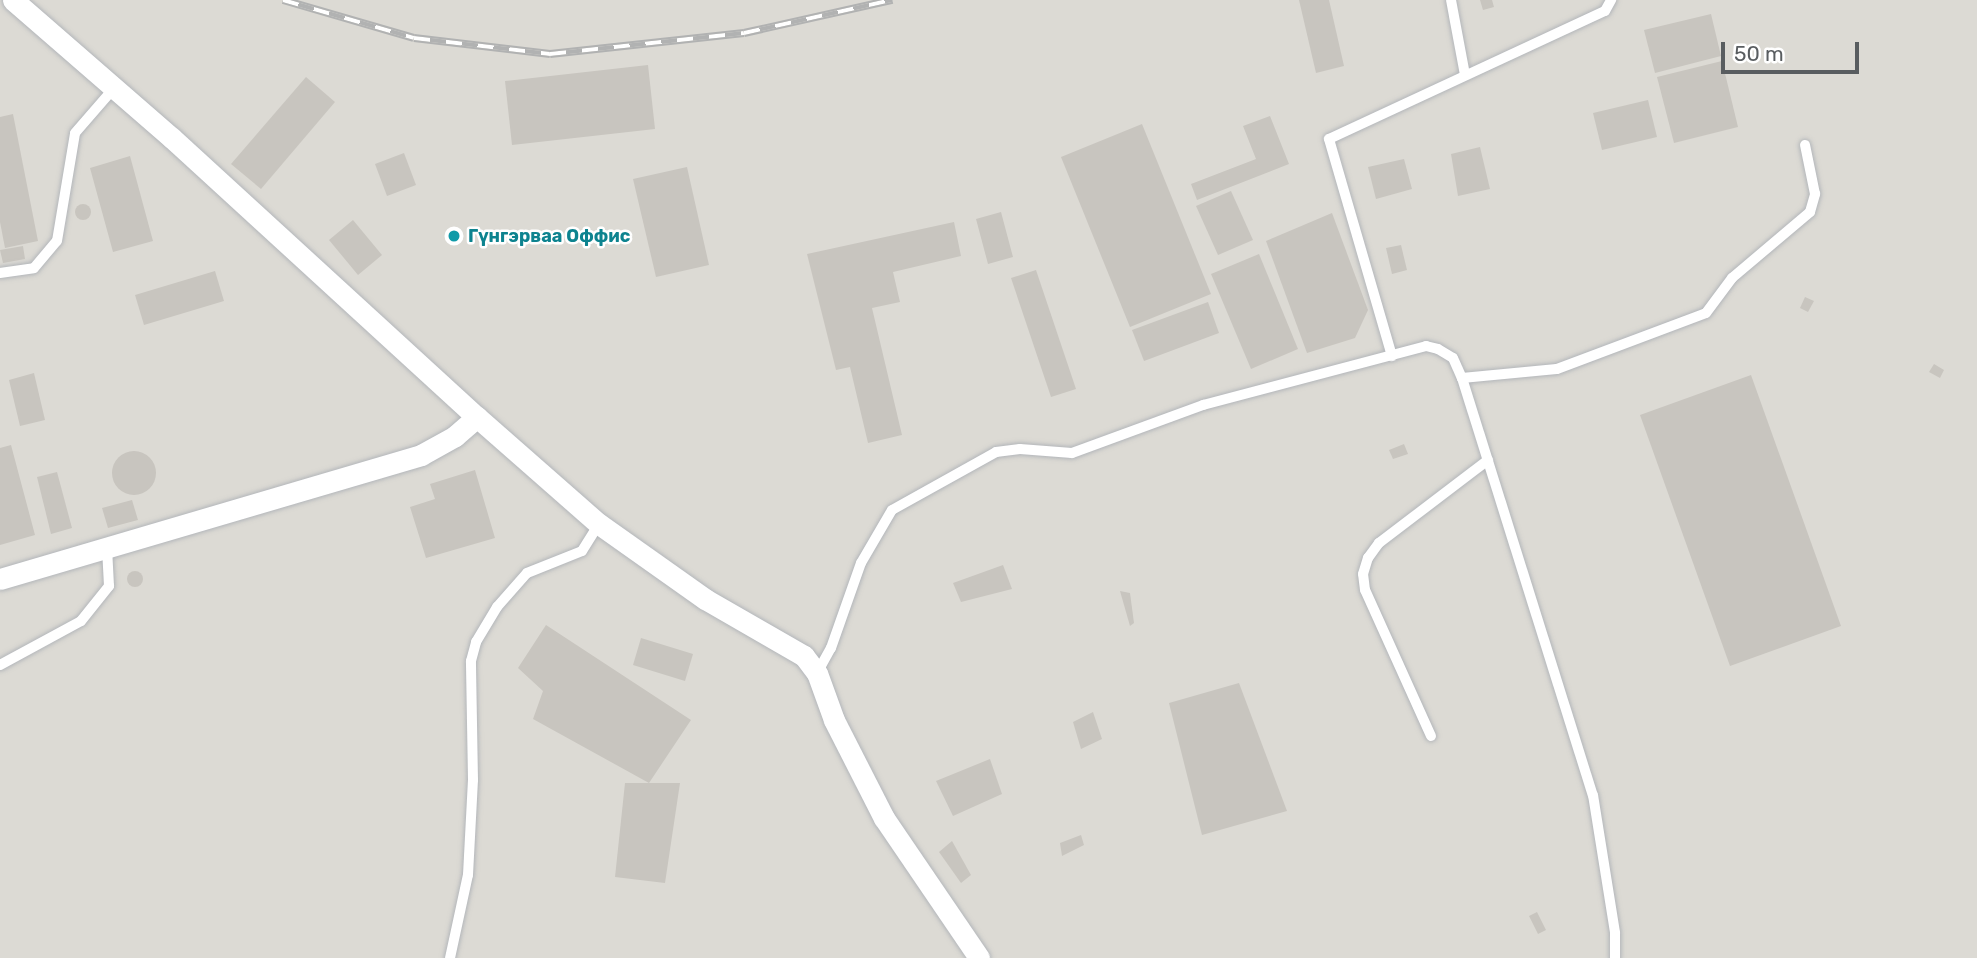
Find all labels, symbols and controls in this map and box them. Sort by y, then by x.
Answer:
scale bar [1725,28,1863,72]
text: 50 m [1734,41,1784,66]
place label: Гүнгэрваа Оффис [468,225,630,247]
marker: Гүнгэрваа Оффис [446,228,462,244]

